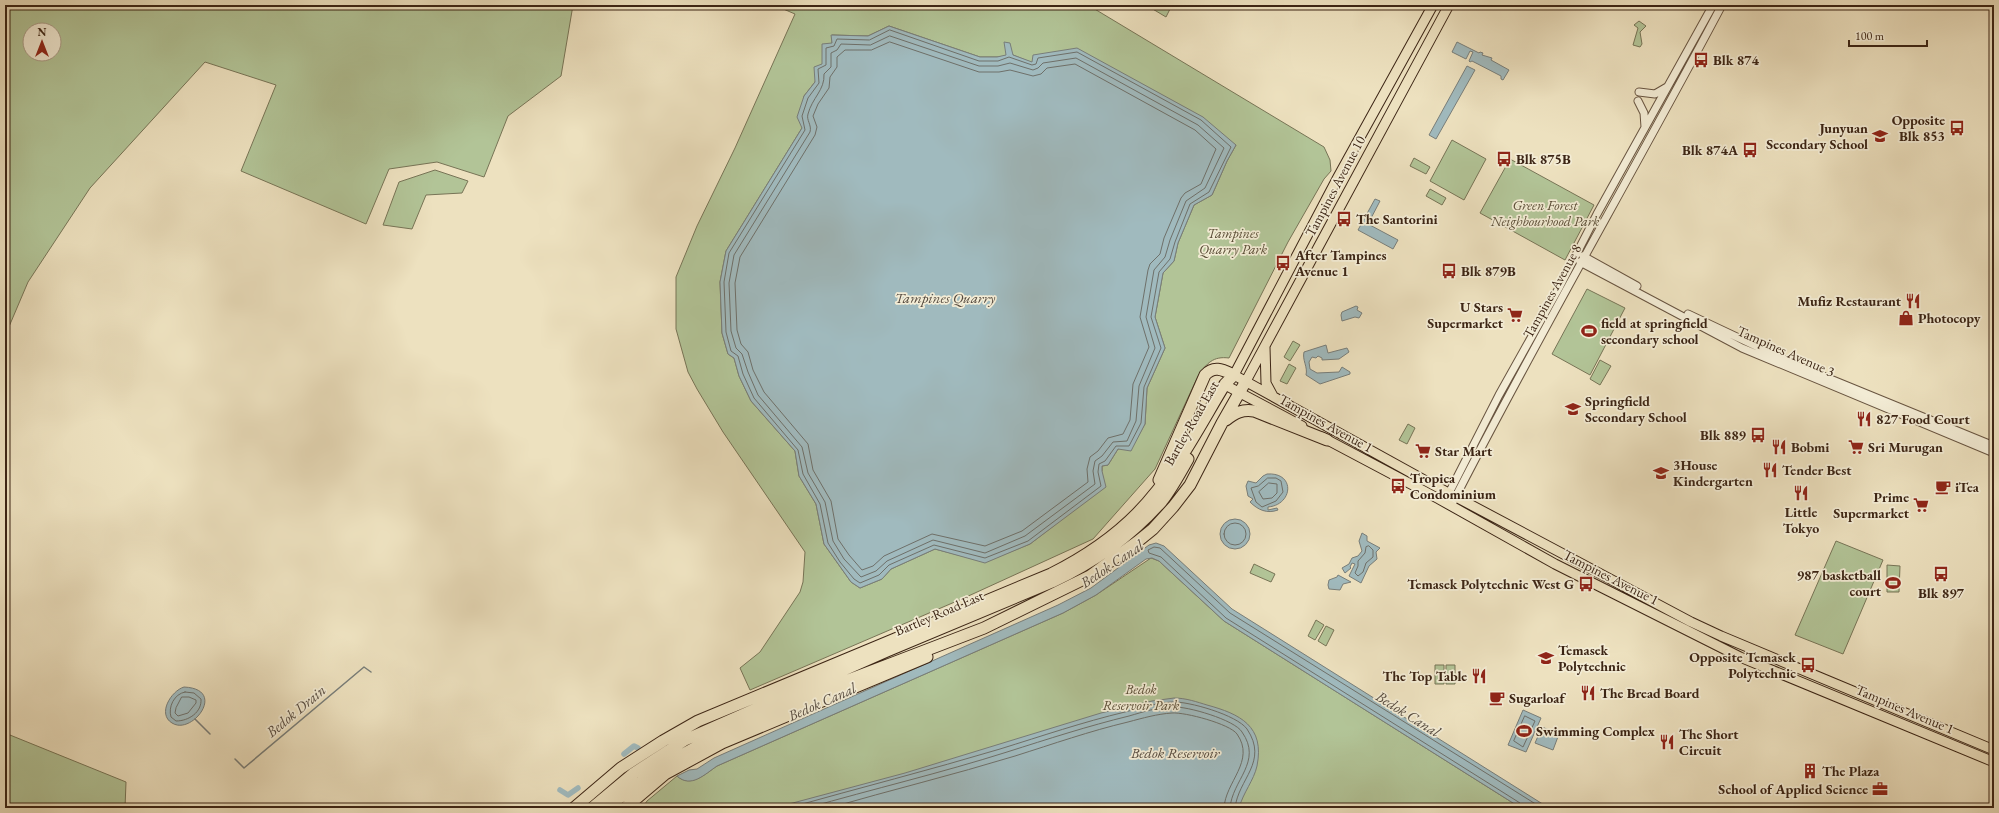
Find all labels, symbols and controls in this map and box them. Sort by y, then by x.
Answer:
north arrow [22,22,62,62]
scale bar [1849,22,1927,48]
text: N [38,25,47,39]
text: 100 m [1855,28,1885,44]
bus stop icon: Blk 874 [1692,51,1710,69]
place label: Blk 874 [1713,51,1760,69]
place label: Opposite Blk 853 [1892,111,1945,145]
place label: Junyuan Secondary School [1766,119,1868,153]
bus stop icon: Opposite Blk 853 [1948,119,1966,137]
school or university icon: Junyuan Secondary School [1871,127,1889,145]
street label: Tampines Avenue 10 [1301,132,1369,240]
place label: Blk 874A [1682,141,1739,159]
bus stop icon: Blk 874A [1741,141,1759,159]
bus stop icon: Blk 875B [1495,150,1513,168]
place label: Blk 875B [1516,150,1571,168]
park label: Green Forest Neighbourhood Park [1490,196,1600,230]
bus stop icon: The Santorini [1335,210,1353,228]
place label: The Santorini [1356,210,1438,228]
park label: Tampines Quarry Park [1199,224,1268,258]
street label: Tampines Avenue 8 [1519,240,1585,341]
place label: After Tampines Avenue 1 [1294,246,1387,280]
bus stop icon: After Tampines Avenue 1 [1274,254,1292,272]
bus stop icon: Blk 879B [1440,262,1458,280]
place label: Blk 879B [1461,262,1516,280]
water label: Tampines Quarry [895,288,995,307]
place label: Mufiz Restaurant [1798,292,1902,310]
restaurant icon: Mufiz Restaurant [1904,292,1922,310]
place label: U Stars Supermarket [1427,298,1504,332]
supermarket icon: U Stars Supermarket [1506,306,1524,324]
shop icon: Photocopy [1897,309,1915,327]
place label: Photocopy [1918,309,1981,327]
place label: field at springfield secondary school [1601,314,1708,348]
street label: Tampines Avenue 3 [1734,321,1838,381]
sports icon: field at springfield secondary school [1580,322,1598,340]
street label: Bartley Road East [1160,377,1223,469]
street label: Tampines Avenue 1 [1276,390,1376,456]
place label: Springfield Secondary School [1585,392,1687,426]
school or university icon: Springfield Secondary School [1564,400,1582,418]
restaurant icon: 827 Food Court [1855,410,1873,428]
place label: 827 Food Court [1876,410,1970,428]
place label: Blk 889 [1700,426,1747,444]
bus stop icon: Blk 889 [1749,426,1767,444]
restaurant icon: Bobmi [1770,438,1788,456]
place label: Bobmi [1791,438,1829,456]
supermarket icon: Sri Murugan [1847,438,1865,456]
place label: Sri Murugan [1868,438,1943,456]
supermarket icon: Star Mart [1414,442,1432,460]
place label: Star Mart [1435,442,1493,460]
place label: 3House Kindergarten [1673,456,1753,490]
restaurant icon: Tender Best [1761,461,1779,479]
place label: Tender Best [1782,461,1852,479]
school or university icon: 3House Kindergarten [1652,464,1670,482]
place label: Tropica Condominium [1410,469,1497,503]
bus stop icon: Tropica Condominium [1389,477,1407,495]
cafe icon: iTea [1934,478,1952,496]
place label: iTea [1955,478,1980,496]
restaurant icon: Little Tokyo [1792,484,1810,502]
place label: Prime Supermarket [1833,488,1910,522]
supermarket icon: Prime Supermarket [1912,496,1930,514]
place label: Little Tokyo [1783,503,1819,537]
water label: Bedok Canal [1076,535,1148,592]
street label: Tampines Avenue 1 [1560,545,1662,609]
bus stop icon: Blk 897 [1932,565,1950,583]
place label: 987 basketball court [1797,566,1882,600]
sports icon: 987 basketball court [1884,574,1902,592]
place label: Temasek Polytechnic West G [1407,575,1574,593]
bus stop icon: Temasek Polytechnic West G [1577,575,1595,593]
place label: Blk 897 [1918,584,1965,602]
street label: Bartley Road East [892,586,987,640]
place label: Temasek Polytechnic [1558,641,1626,675]
place label: Opposite Temasek Polytechnic [1689,648,1796,682]
school or university icon: Temasek Polytechnic [1537,649,1555,667]
bus stop icon: Opposite Temasek Polytechnic [1799,656,1817,674]
place label: The Top Table [1382,667,1467,685]
restaurant icon: The Top Table [1470,667,1488,685]
water label: Bedok Canal [784,678,859,725]
water label: Bedok Drain [261,680,330,742]
park label: Bedok Reservoir Park [1103,680,1180,714]
street label: Tampines Avenue 1 [1853,680,1957,738]
restaurant icon: The Bread Board [1579,684,1597,702]
place label: The Bread Board [1600,684,1700,702]
water label: Bedok Canal [1372,686,1445,741]
cafe icon: Sugarloaf [1488,689,1506,707]
place label: Sugarloaf [1509,689,1566,707]
sports icon: Swimming Complex [1515,722,1533,740]
place label: Swimming Complex [1536,722,1655,740]
place label: The Short Circuit [1679,725,1739,759]
restaurant icon: The Short Circuit [1658,733,1676,751]
water label: Bedok Reservoir [1130,743,1221,762]
building icon: The Plaza [1801,762,1819,780]
place label: The Plaza [1822,762,1880,780]
place label: School of Applied Science [1718,780,1868,798]
office icon: School of Applied Science [1871,780,1889,798]

